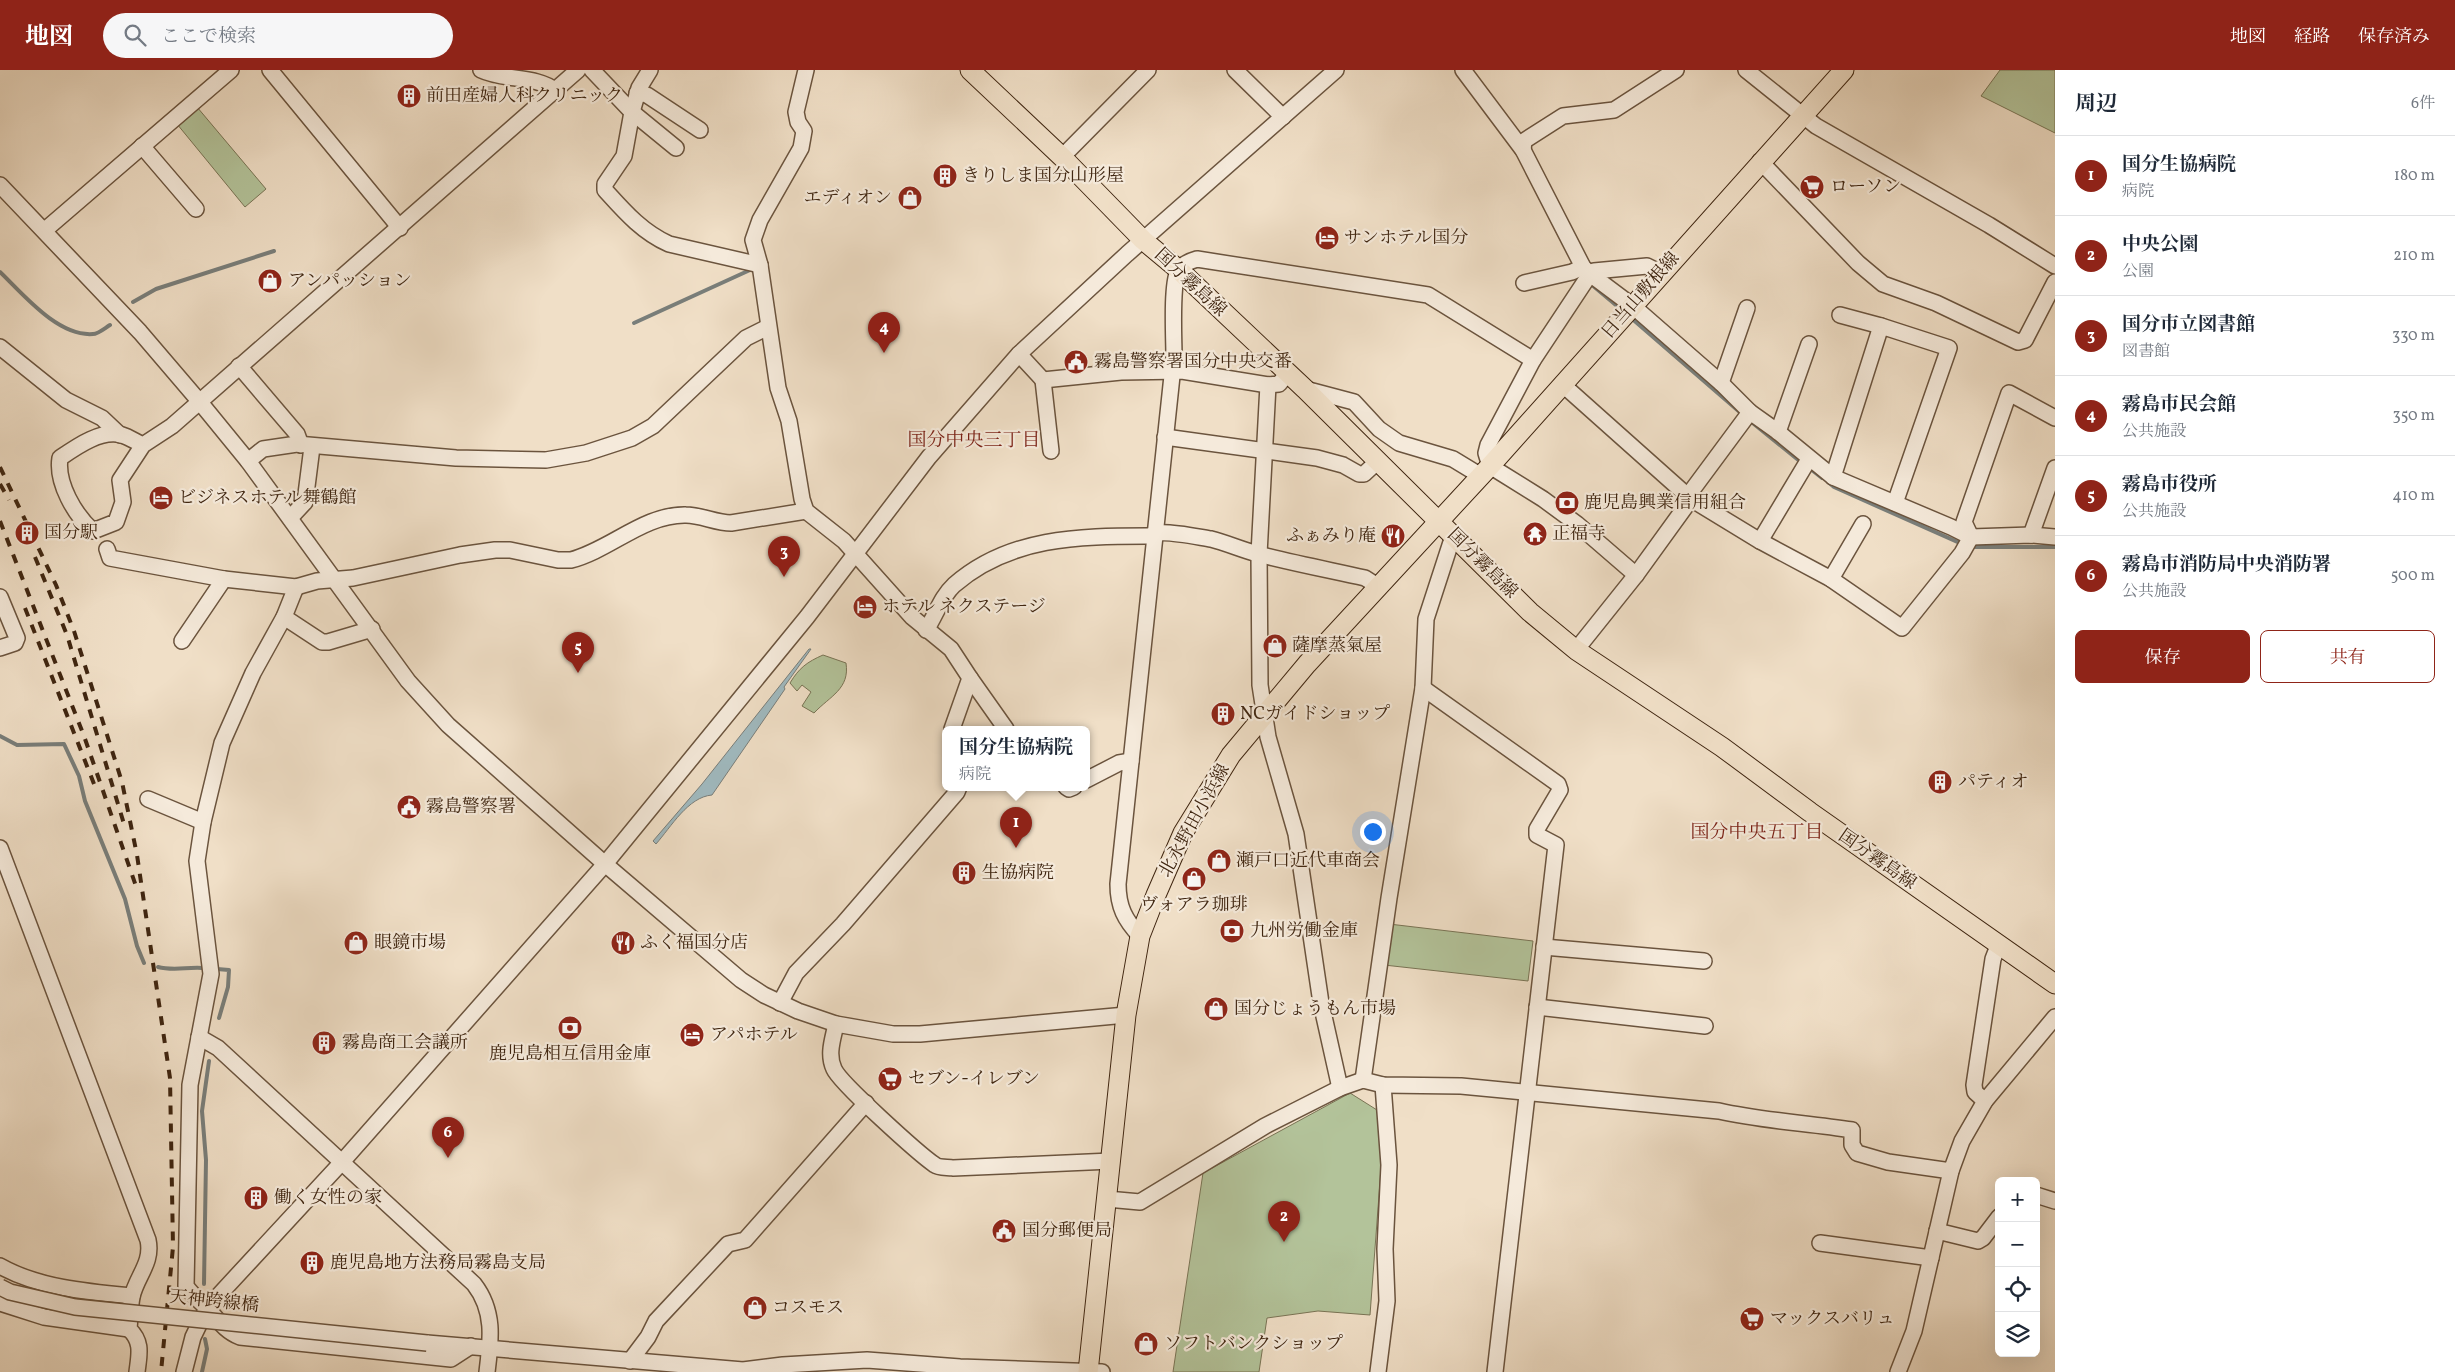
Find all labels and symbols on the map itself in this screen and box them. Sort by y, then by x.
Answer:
building icon: 前田産婦人科クリニック [396,83,422,109]
place label: 前田産婦人科クリニック [426,84,623,109]
building icon: きりしま国分山形屋 [932,163,958,189]
place label: きりしま国分山形屋 [962,164,1124,189]
supermarket icon: ローソン [1799,174,1825,200]
place label: ローソン [1830,175,1901,200]
shop icon: エディオン [897,185,923,211]
place label: エディオン [803,186,892,211]
hotel icon: サンホテル国分 [1314,225,1340,251]
place label: サンホテル国分 [1344,226,1468,251]
street label: 国分霧島線 [1149,243,1231,323]
street label: 日当山敷根線 [1596,247,1686,345]
shop icon: アンパッション [257,268,283,294]
place label: アンパッション [288,269,412,294]
pin: 4 [868,312,900,353]
public building icon: 霧島警察署国分中央交番 [1063,349,1089,375]
place label: 霧島警察署国分中央交番 [1094,350,1292,375]
district label: 国分中央三丁目 [907,428,1041,454]
hotel icon: ビジネスホテル舞鶴館 [148,485,174,511]
place label: ビジネスホテル舞鶴館 [178,486,357,511]
bank icon: 鹿児島興業信用組合 [1554,490,1580,516]
place label: 鹿児島興業信用組合 [1584,491,1746,516]
building icon: 国分駅 [14,520,40,546]
place label: 国分駅 [44,521,98,546]
temple icon: 正福寺 [1522,521,1548,547]
place label: 正福寺 [1552,522,1606,547]
restaurant icon: ふぁみり庵 [1380,523,1406,549]
street label: 国分霧島線 [1441,523,1523,605]
place label: ふぁみり庵 [1286,524,1376,549]
pin: 3 [768,536,800,577]
hotel icon: ホテル ネクステージ [852,594,878,620]
place label: ホテル ネクステージ [882,595,1046,620]
pin: 5 [562,632,594,673]
shop icon: 薩摩蒸氣屋 [1262,633,1288,659]
place label: 薩摩蒸氣屋 [1292,634,1382,659]
building icon: NCガイドショップ [1210,701,1236,727]
place label: NCガイドショップ [1240,702,1390,727]
street label: 北永野田小浜線 [1154,760,1236,882]
building icon: パティオ [1927,769,1953,795]
place label: パティオ [1958,770,2029,795]
public building icon: 霧島警察署 [396,794,422,820]
place label: 霧島警察署 [426,795,516,820]
pin: 1 [1000,807,1032,848]
your location [1360,819,1386,845]
district label: 国分中央五丁目 [1690,820,1824,846]
street label: 国分霧島線 [1833,824,1921,896]
shop icon: 瀬戸口近代車商会 [1206,848,1232,874]
place label: 瀬戸口近代車商会 [1236,849,1380,874]
building icon: 生協病院 [951,860,977,886]
place label: 生協病院 [982,861,1054,886]
shop icon: ヴォアラ珈琲 [1181,866,1207,892]
place label: ヴォアラ珈琲 [1140,893,1248,918]
bank icon: 九州労働金庫 [1219,918,1245,944]
place label: 九州労働金庫 [1250,919,1358,944]
shop icon: 眼鏡市場 [343,930,369,956]
restaurant icon: ふく福国分店 [610,930,636,956]
place label: 眼鏡市場 [374,931,446,956]
place label: ふく福国分店 [640,931,748,956]
shop icon: 国分じょうもん市場 [1203,996,1229,1022]
place label: 国分じょうもん市場 [1234,997,1396,1022]
bank icon: 鹿児島相互信用金庫 [557,1015,583,1041]
hotel icon: アパホテル [679,1022,705,1048]
place label: アパホテル [710,1023,798,1048]
building icon: 霧島商工会議所 [311,1030,337,1056]
place label: 霧島商工会議所 [342,1031,468,1056]
place label: 鹿児島相互信用金庫 [489,1042,651,1067]
supermarket icon: セブン-イレブン [877,1066,903,1092]
place label: セブン-イレブン [908,1067,1040,1092]
pin: 6 [432,1117,464,1158]
building icon: 働く女性の家 [243,1185,269,1211]
place label: 働く女性の家 [274,1186,382,1211]
pin: 2 [1268,1201,1300,1242]
public building icon: 国分郵便局 [991,1218,1017,1244]
place label: 国分郵便局 [1022,1219,1112,1244]
building icon: 鹿児島地方法務局霧島支局 [299,1250,325,1276]
place label: 鹿児島地方法務局霧島支局 [330,1251,546,1276]
street label: 天神跨線橋 [168,1285,260,1319]
shop icon: コスモス [742,1295,768,1321]
place label: コスモス [772,1296,844,1321]
supermarket icon: マックスバリュ [1739,1306,1765,1332]
place label: マックスバリュ [1770,1307,1895,1332]
shop icon: ソフトバンクショップ [1133,1331,1159,1357]
place label: ソフトバンクショップ [1164,1332,1343,1357]

